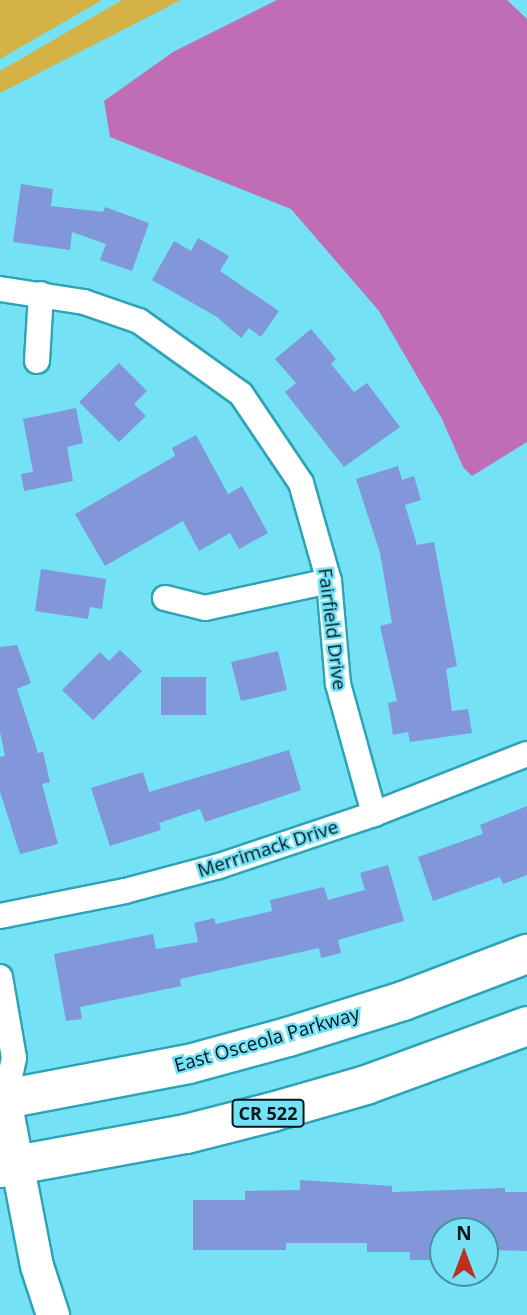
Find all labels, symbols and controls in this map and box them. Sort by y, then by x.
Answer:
street label: Fairfield Drive [313,567,351,691]
street label: Merrimack Drive [195,815,341,883]
street label: East Osceola Parkway [172,1003,362,1077]
road number: CR 522 [231,1098,305,1128]
north arrow [429,1217,499,1287]
text: N [456,1220,472,1246]

